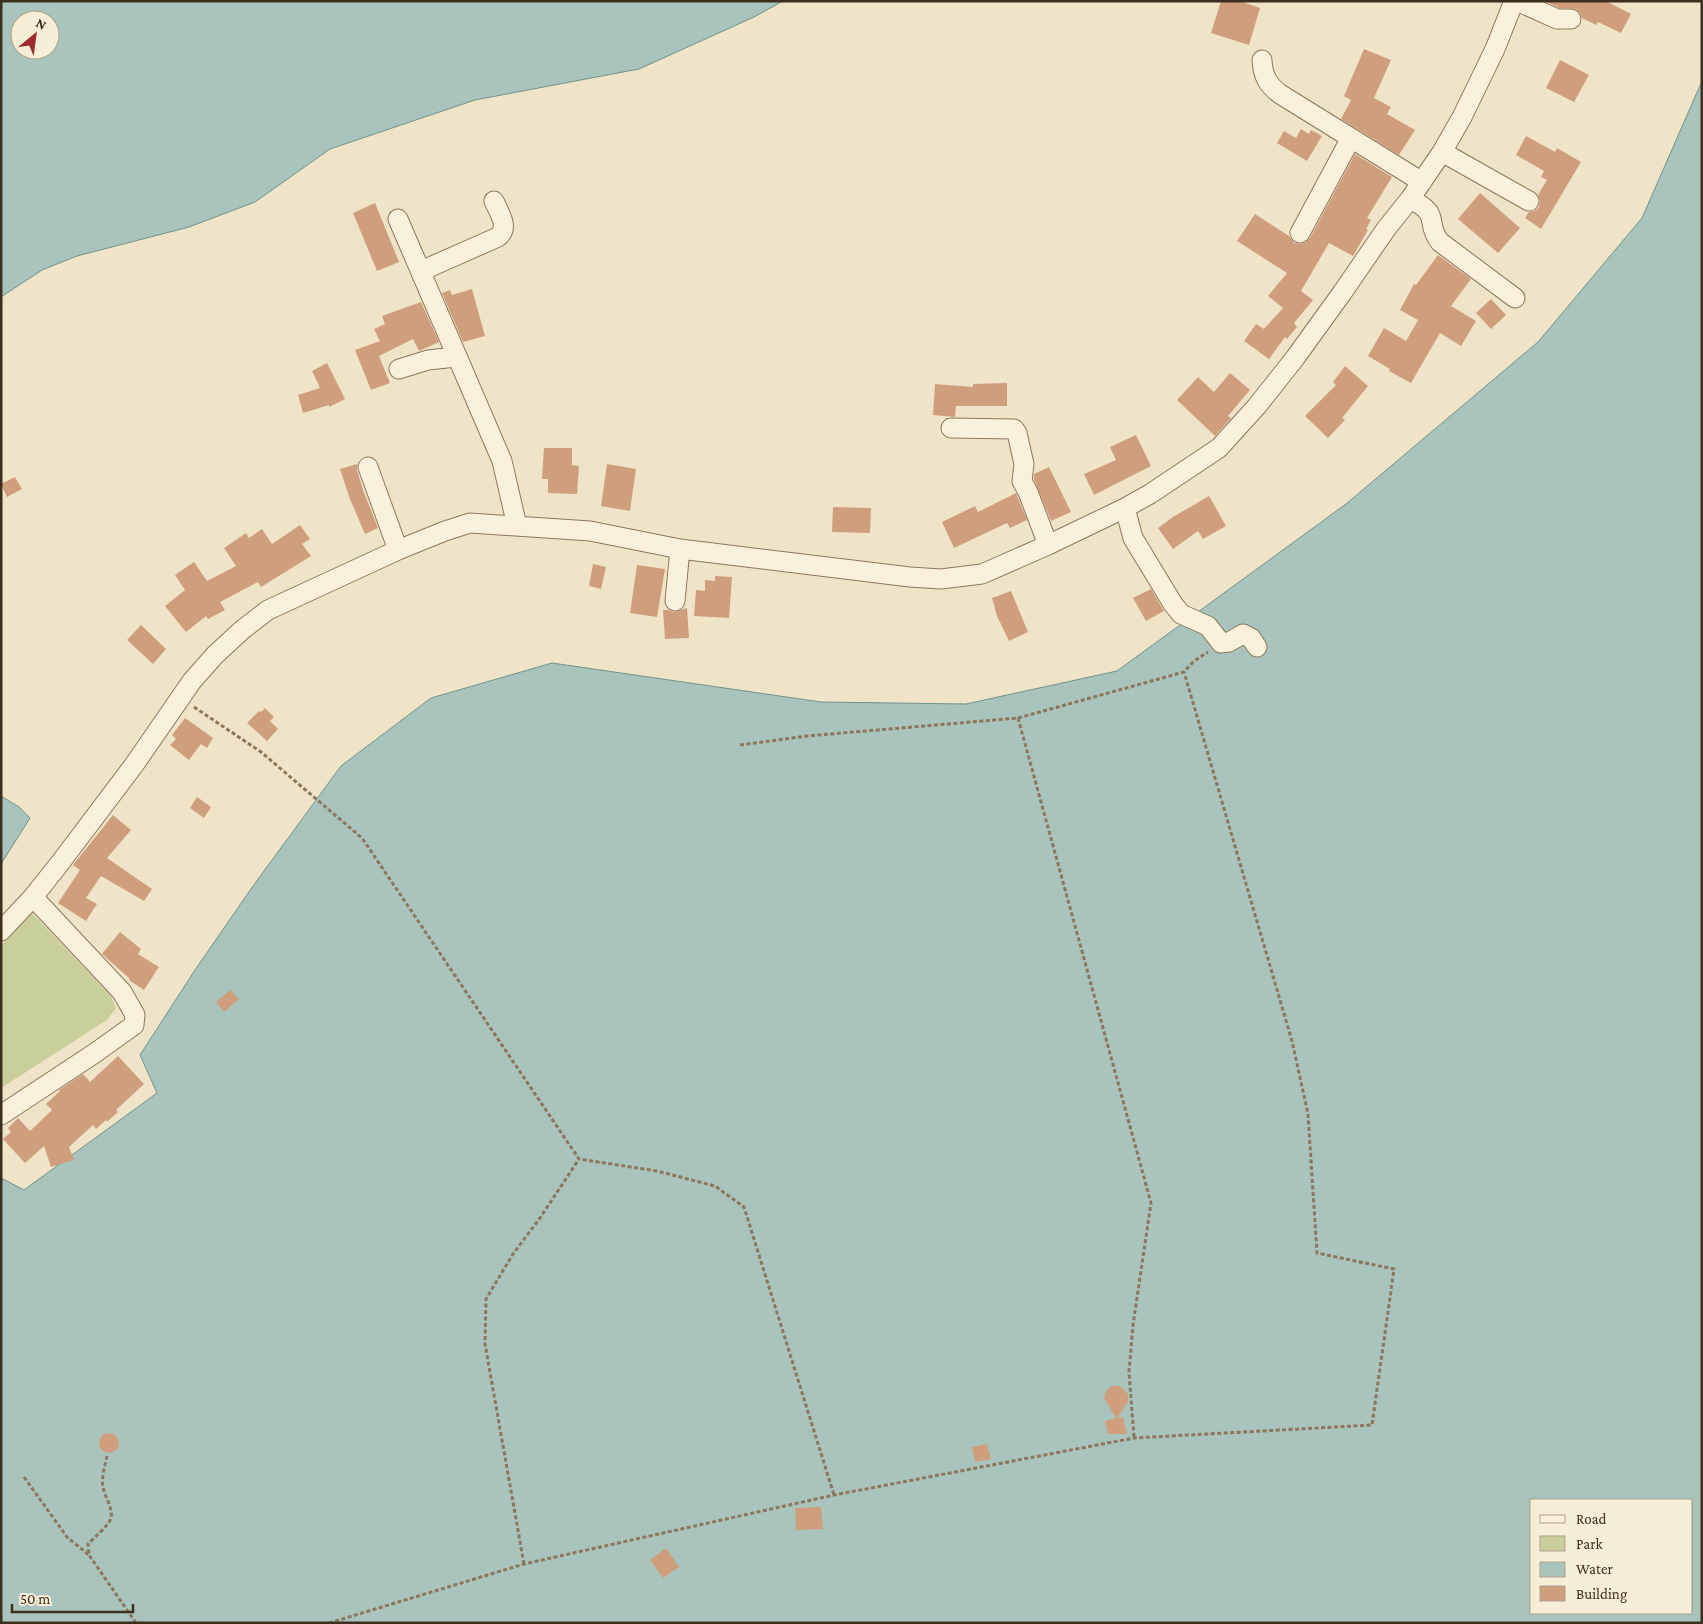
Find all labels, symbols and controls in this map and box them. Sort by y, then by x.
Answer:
north arrow [10,10,60,60]
text: N [33,14,50,33]
legend [1530,1499,1693,1614]
text: Road [1576,1511,1607,1527]
text: Park [1576,1536,1603,1552]
text: Water [1576,1561,1613,1577]
scale bar [12,1582,134,1614]
text: Building [1576,1586,1627,1603]
text: 50 m [20,1591,50,1607]

